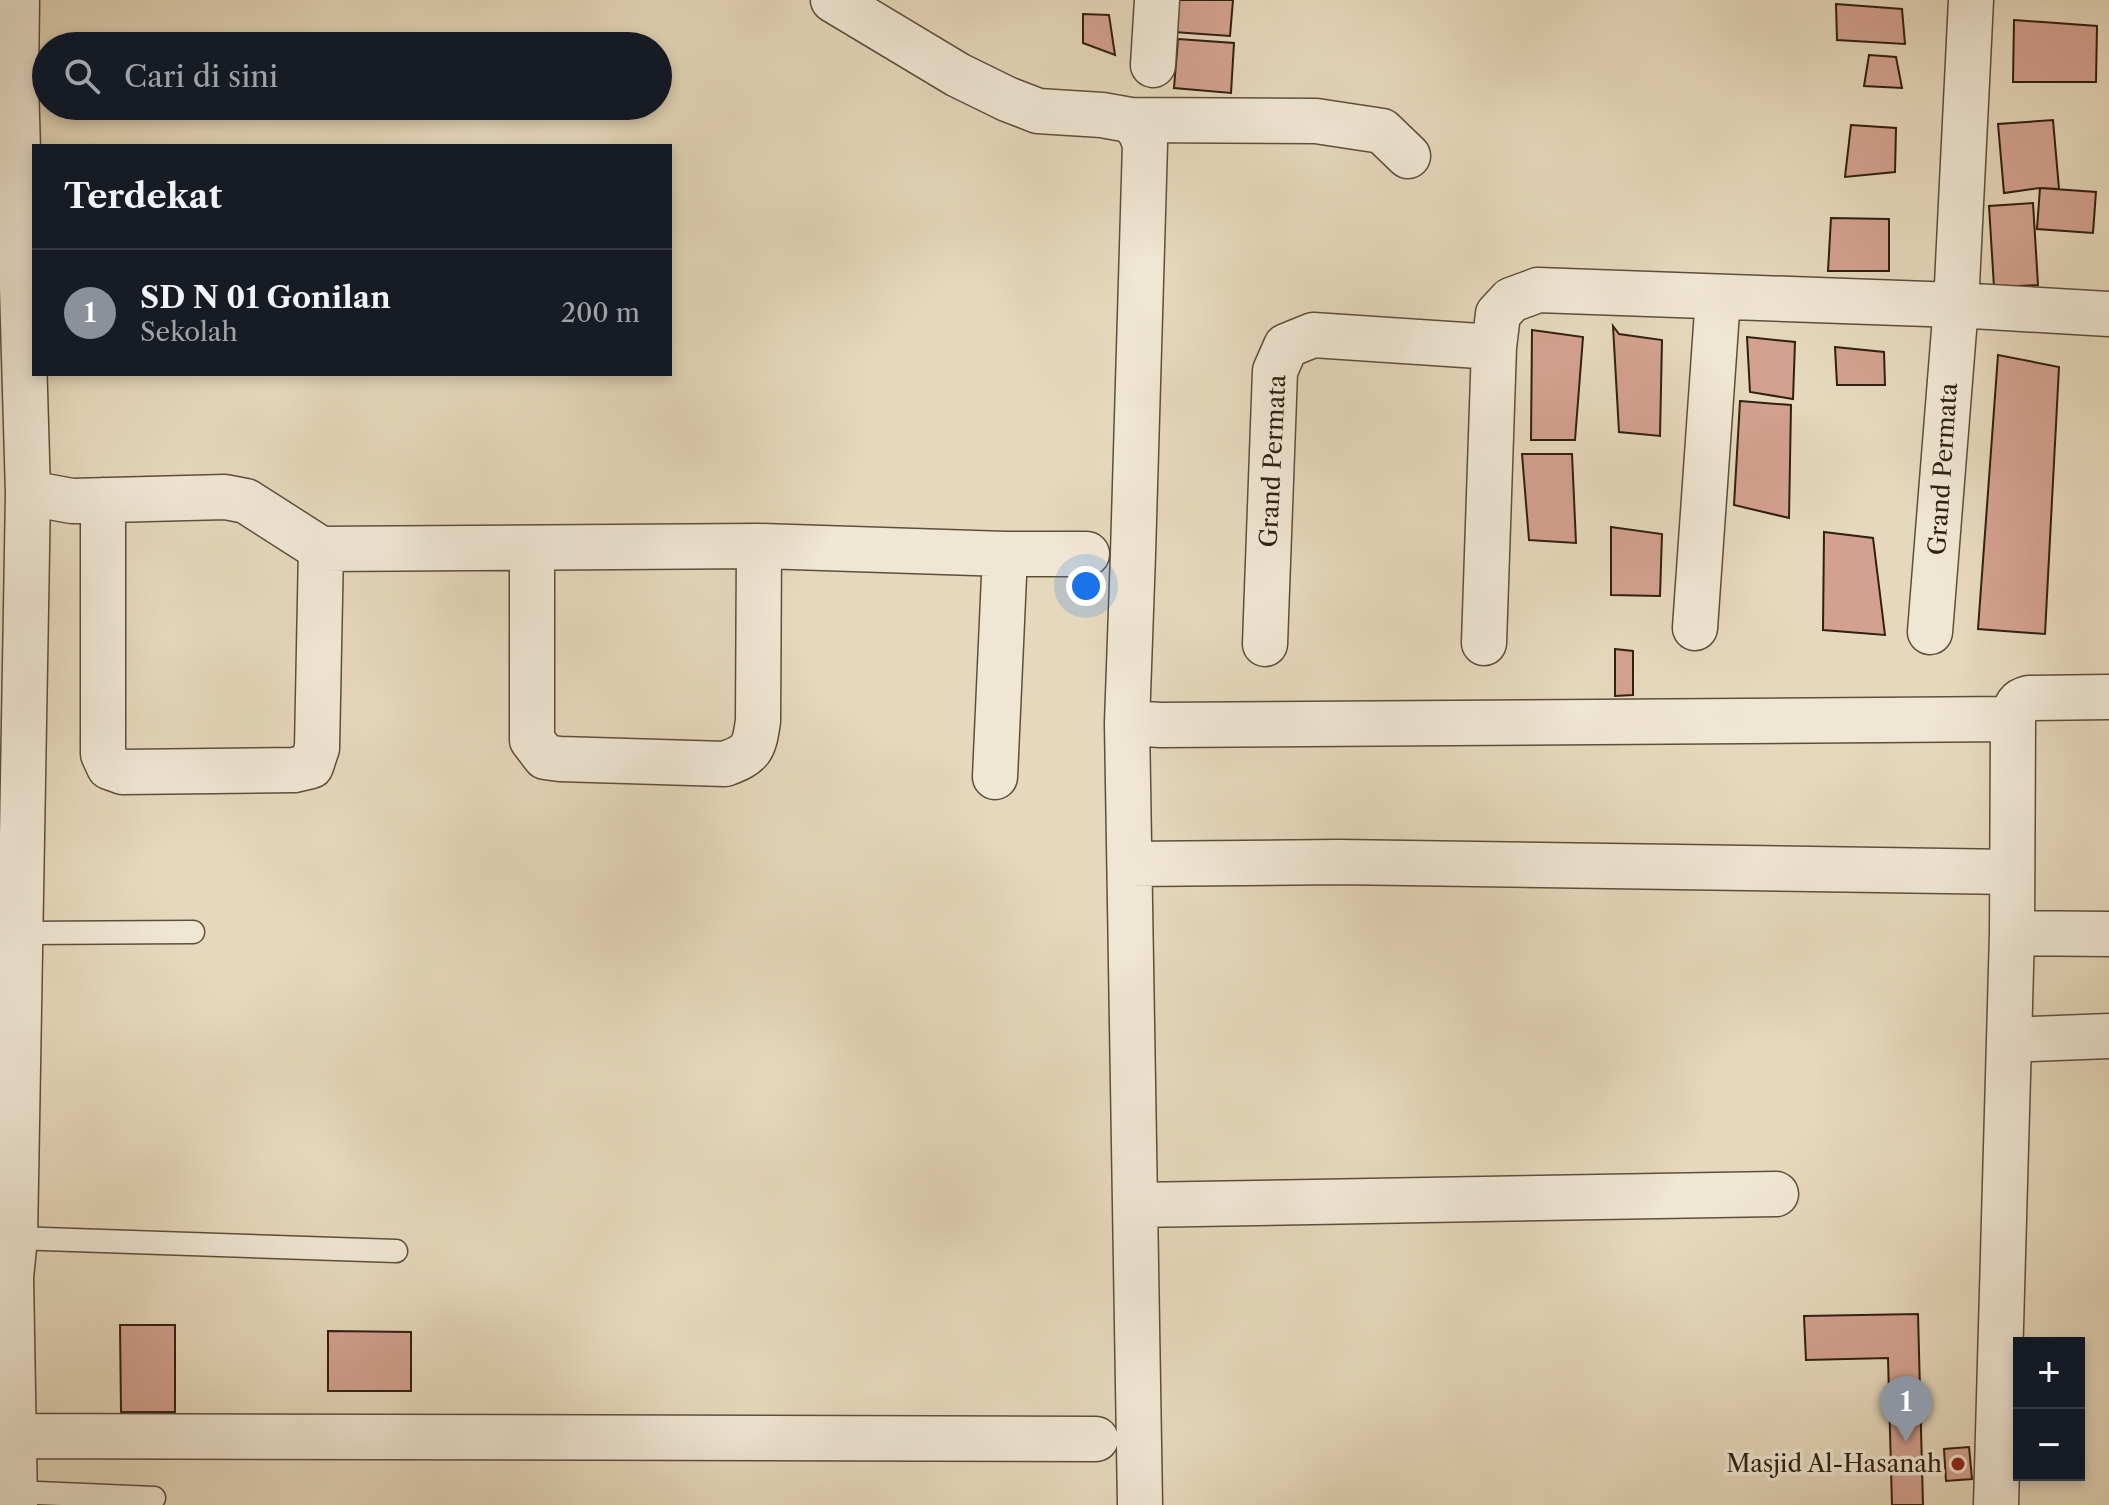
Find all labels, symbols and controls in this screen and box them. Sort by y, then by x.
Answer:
search box [32,32,672,120]
icon: search [60,54,104,98]
text: Cari di sini [124,58,278,95]
text: Terdekat [64,175,222,217]
text: SD N 01 Gonilan [140,279,391,316]
text: 1 [84,297,96,329]
text: 200 m [561,297,640,329]
text: Sekolah [140,316,238,348]
street label: Grand Permata [1253,374,1292,548]
street label: Grand Permata [1922,381,1963,556]
your location [1066,566,1106,606]
map controls [2013,1337,2085,1481]
button: + [2013,1337,2085,1409]
pin: 1 [1880,1376,1932,1442]
button: − [2013,1409,2085,1481]
place label: Masjid Al-Hasanah [1726,1449,1942,1478]
marker: Masjid Al-Hasanah [1949,1455,1967,1473]

